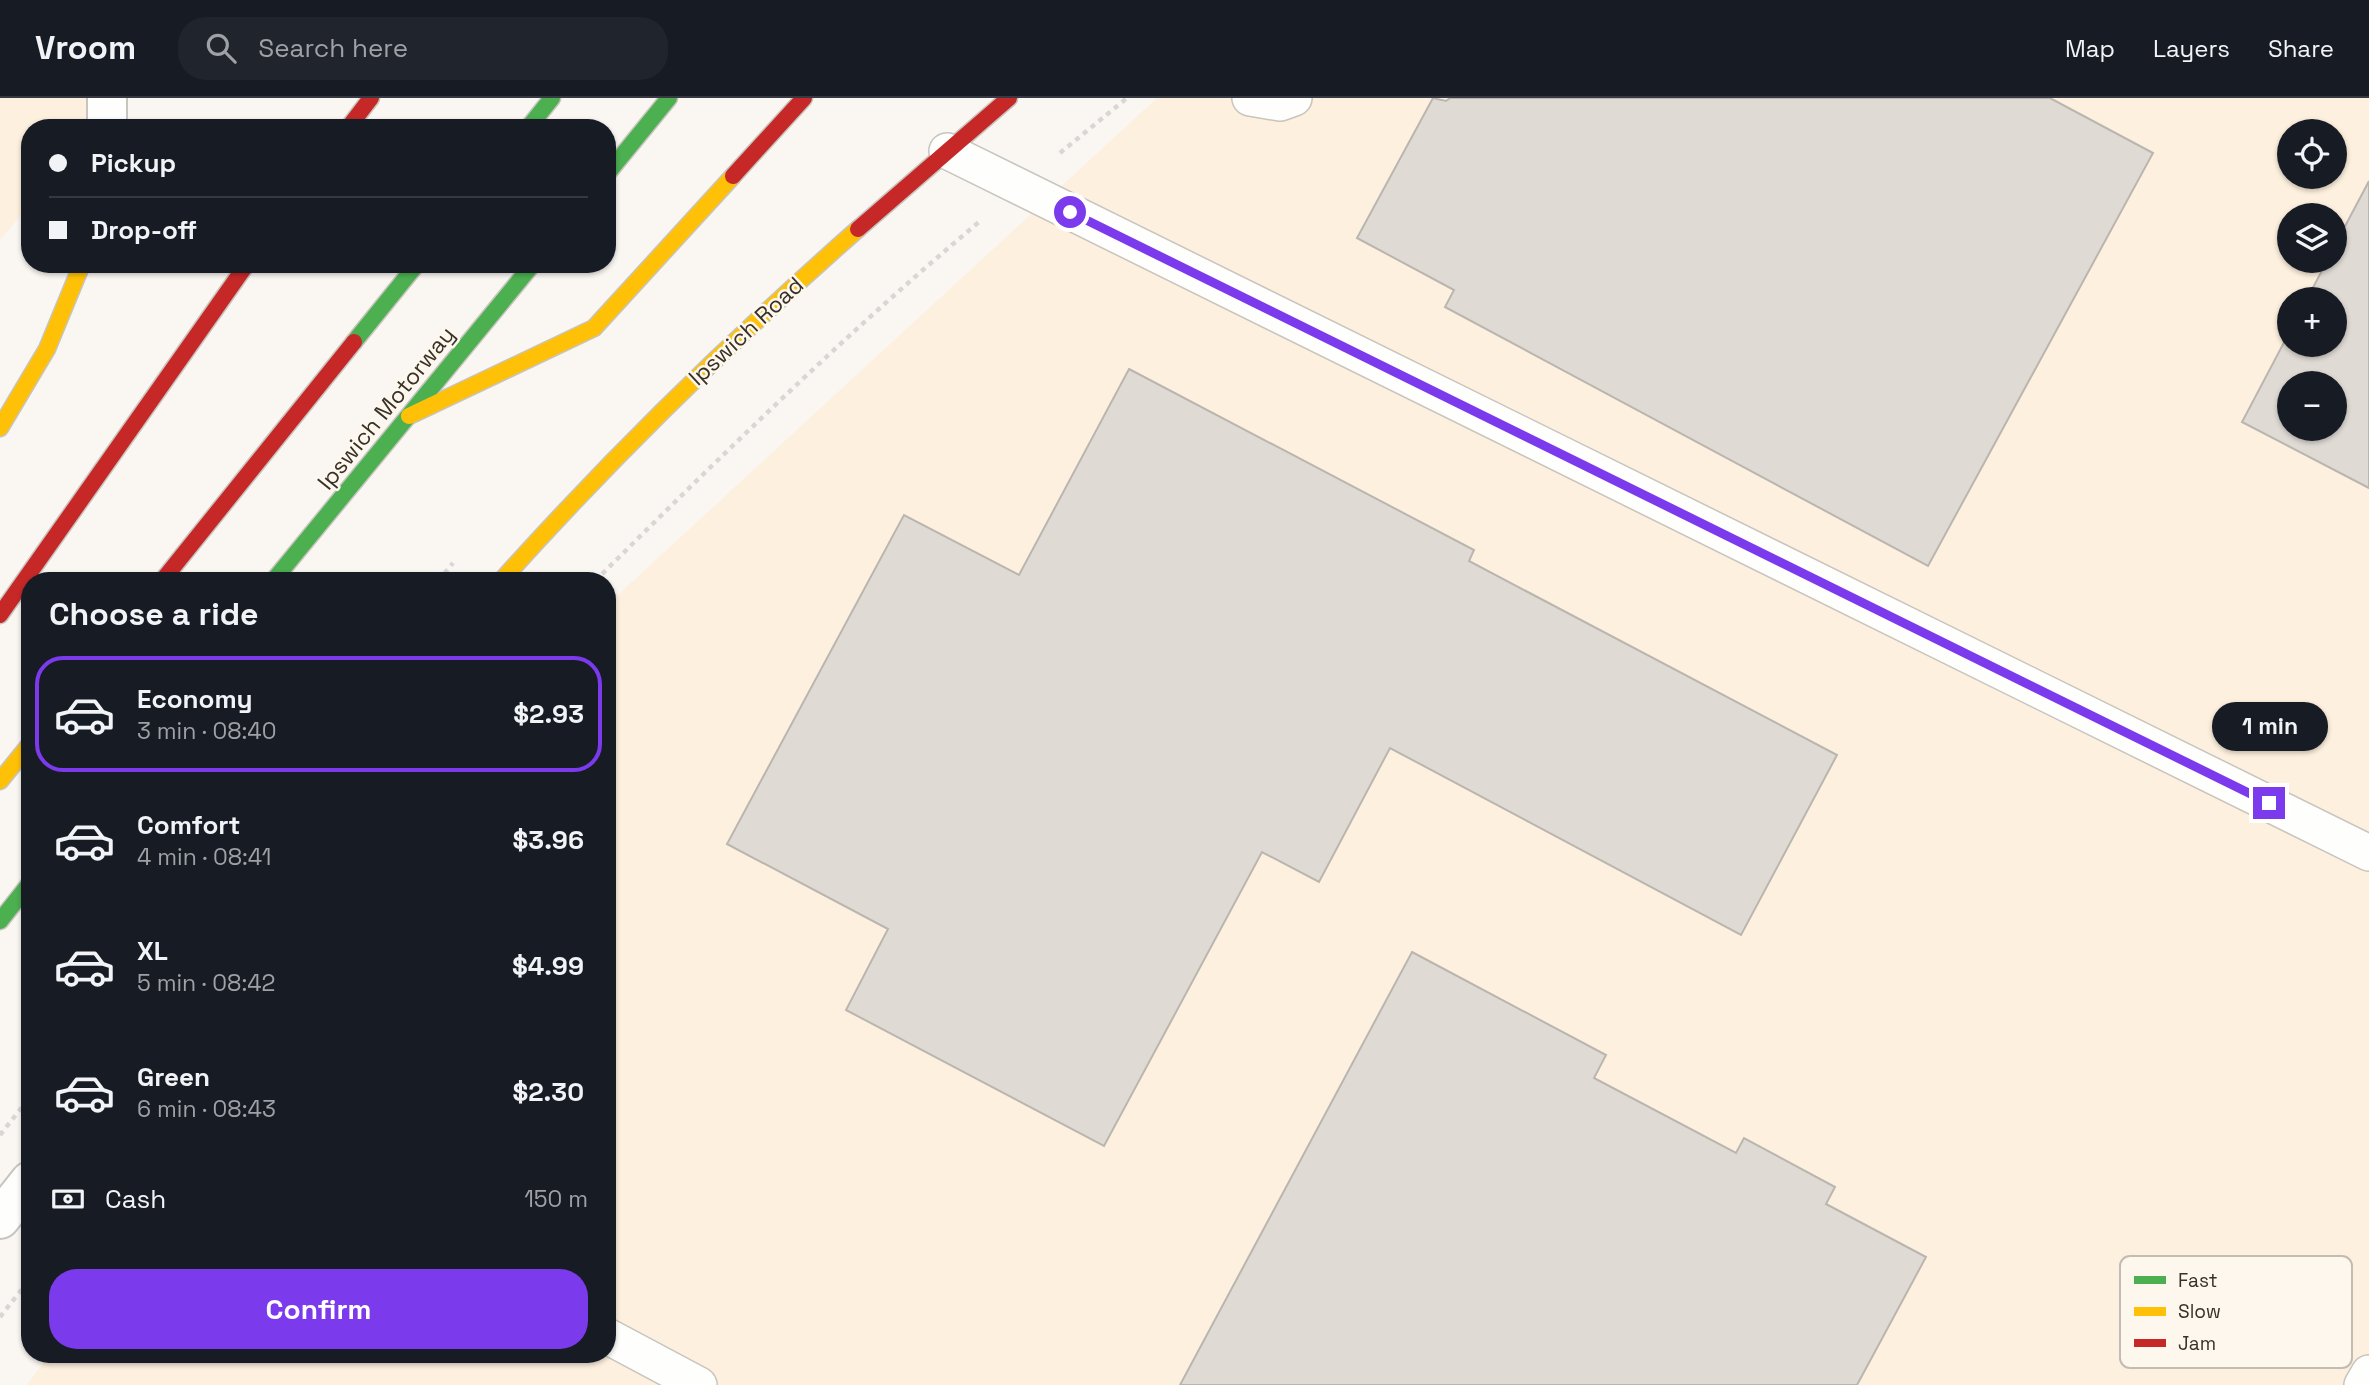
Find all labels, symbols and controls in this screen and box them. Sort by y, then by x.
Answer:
search box [178,17,668,80]
text: Vroom [35,27,136,69]
icon: search [202,29,240,67]
text: Search here [258,31,408,65]
text: Map [2065,33,2115,64]
text: Layers [2153,33,2230,64]
text: Share [2268,33,2334,64]
map controls [2277,119,2347,441]
button: locate [2277,119,2347,189]
text: Pickup [91,146,176,180]
route start [1054,196,1086,228]
button: layers [2277,203,2347,273]
text: Drop-off [91,213,197,247]
street label: Ipswich Road [682,270,810,392]
button: + [2277,287,2347,357]
street label: Ipswich Motorway [311,320,461,496]
button: − [2277,371,2347,441]
text: Choose a ride [49,594,259,634]
text: Economy [137,682,253,716]
icon: car [53,683,116,746]
text: $2.93 [513,697,584,731]
callout: 1 min [2211,702,2327,750]
text: 1 min [2242,711,2298,741]
text: 3 min · 08:40 [137,716,276,746]
route end [2253,787,2285,819]
text: Comfort [137,808,240,842]
icon: car [53,809,116,872]
text: $3.96 [513,823,584,857]
text: 4 min · 08:41 [137,842,271,872]
text: XL [137,934,168,968]
icon: car [53,935,116,998]
text: $4.99 [512,949,584,983]
text: 5 min · 08:42 [137,968,275,998]
text: Green [137,1060,210,1094]
icon: car [53,1061,116,1124]
text: $2.30 [512,1075,584,1109]
text: 6 min · 08:43 [137,1094,276,1124]
icon: cash [49,1180,87,1218]
text: Cash [105,1182,166,1216]
text: 150 m [524,1184,588,1214]
legend [2120,1256,2352,1368]
text: Fast [2178,1268,2218,1293]
button: Confirm [49,1269,588,1349]
text: Slow [2178,1299,2221,1324]
text: Jam [2178,1331,2216,1356]

